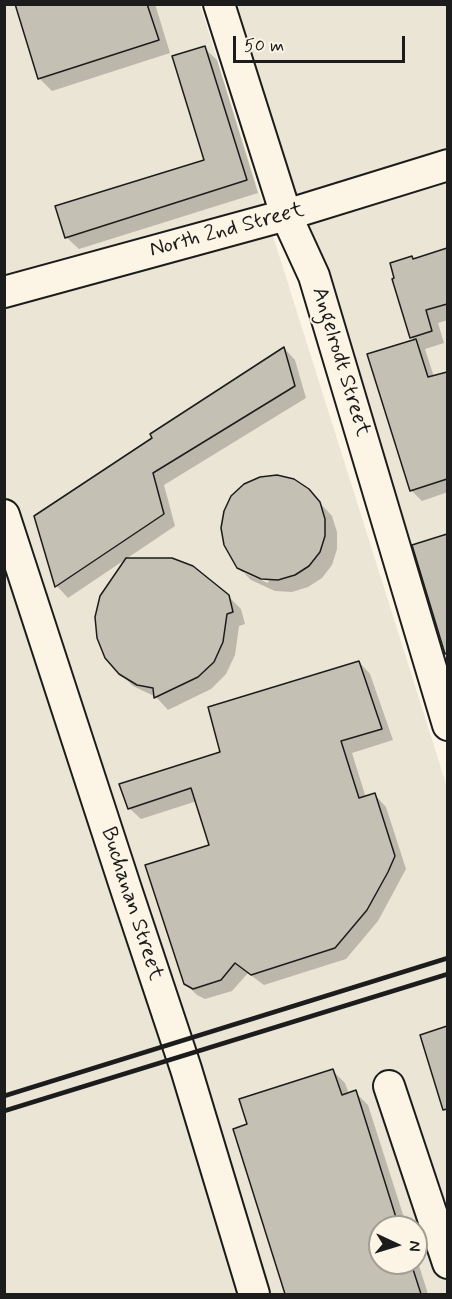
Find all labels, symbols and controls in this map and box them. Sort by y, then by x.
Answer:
scale bar [236,24,408,62]
text: 50 m [244,34,284,58]
street label: North 2nd Street [147,198,307,264]
street label: Angelrodt Street [305,284,375,440]
street label: Buchanan Street [94,824,168,984]
north arrow [368,1215,428,1275]
text: N [404,1240,425,1252]

